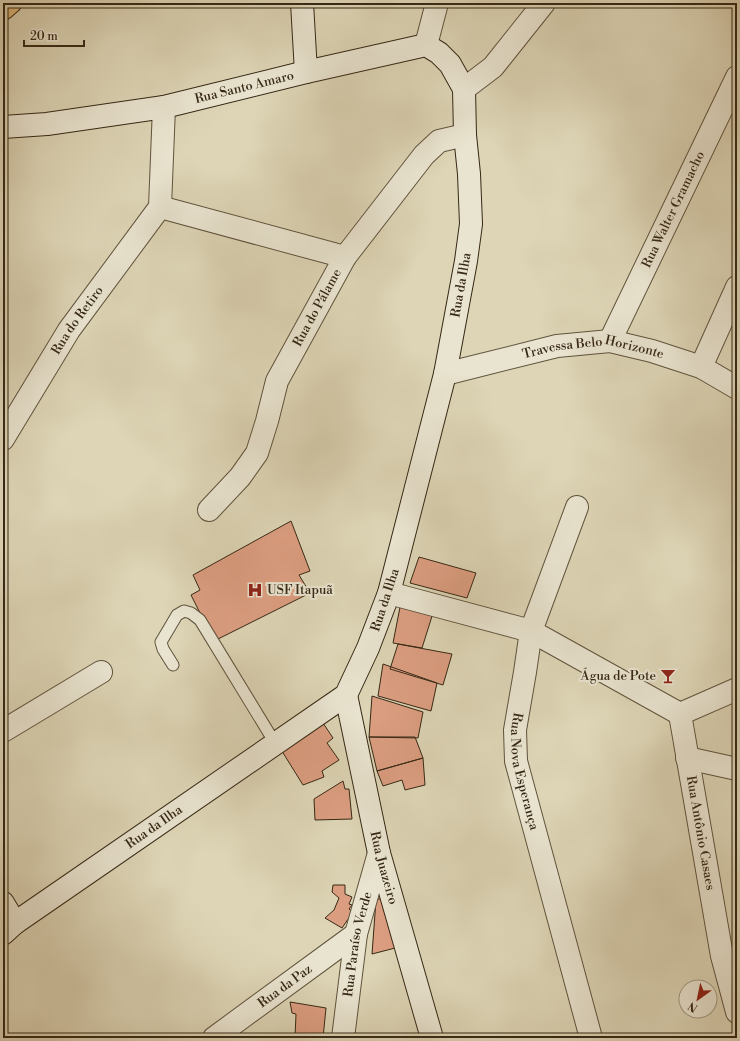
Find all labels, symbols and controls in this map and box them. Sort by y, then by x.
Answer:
scale bar [24,22,84,48]
text: 20 m [30,29,58,44]
street label: Rua Santo Amaro [193,67,296,107]
street label: Rua Walter Gramacho [638,148,708,270]
street label: Rua da Ilha [447,251,475,319]
street label: Rua do Pálame [289,266,345,349]
street label: Rua do Retiro [48,283,107,358]
street label: Travessa Belo Horizonte [521,332,666,363]
street label: Rua da Ilha [367,566,403,634]
hospital icon: USF Itapuã [246,581,264,599]
place label: USF Itapuã [267,582,333,598]
place label: Água de Pote [579,667,656,684]
bar icon: Água de Pote [659,667,677,685]
street label: Rua Nova Esperança [507,711,542,832]
street label: Rua Antônio Casaes [683,774,719,892]
street label: Rua da Ilha [123,801,186,852]
street label: Rua Juazeiro [367,830,401,906]
street label: Rua Paraíso Verde [340,889,376,998]
street label: Rua da Paz [255,961,315,1011]
north arrow [678,979,718,1019]
text: N [685,998,701,1015]

